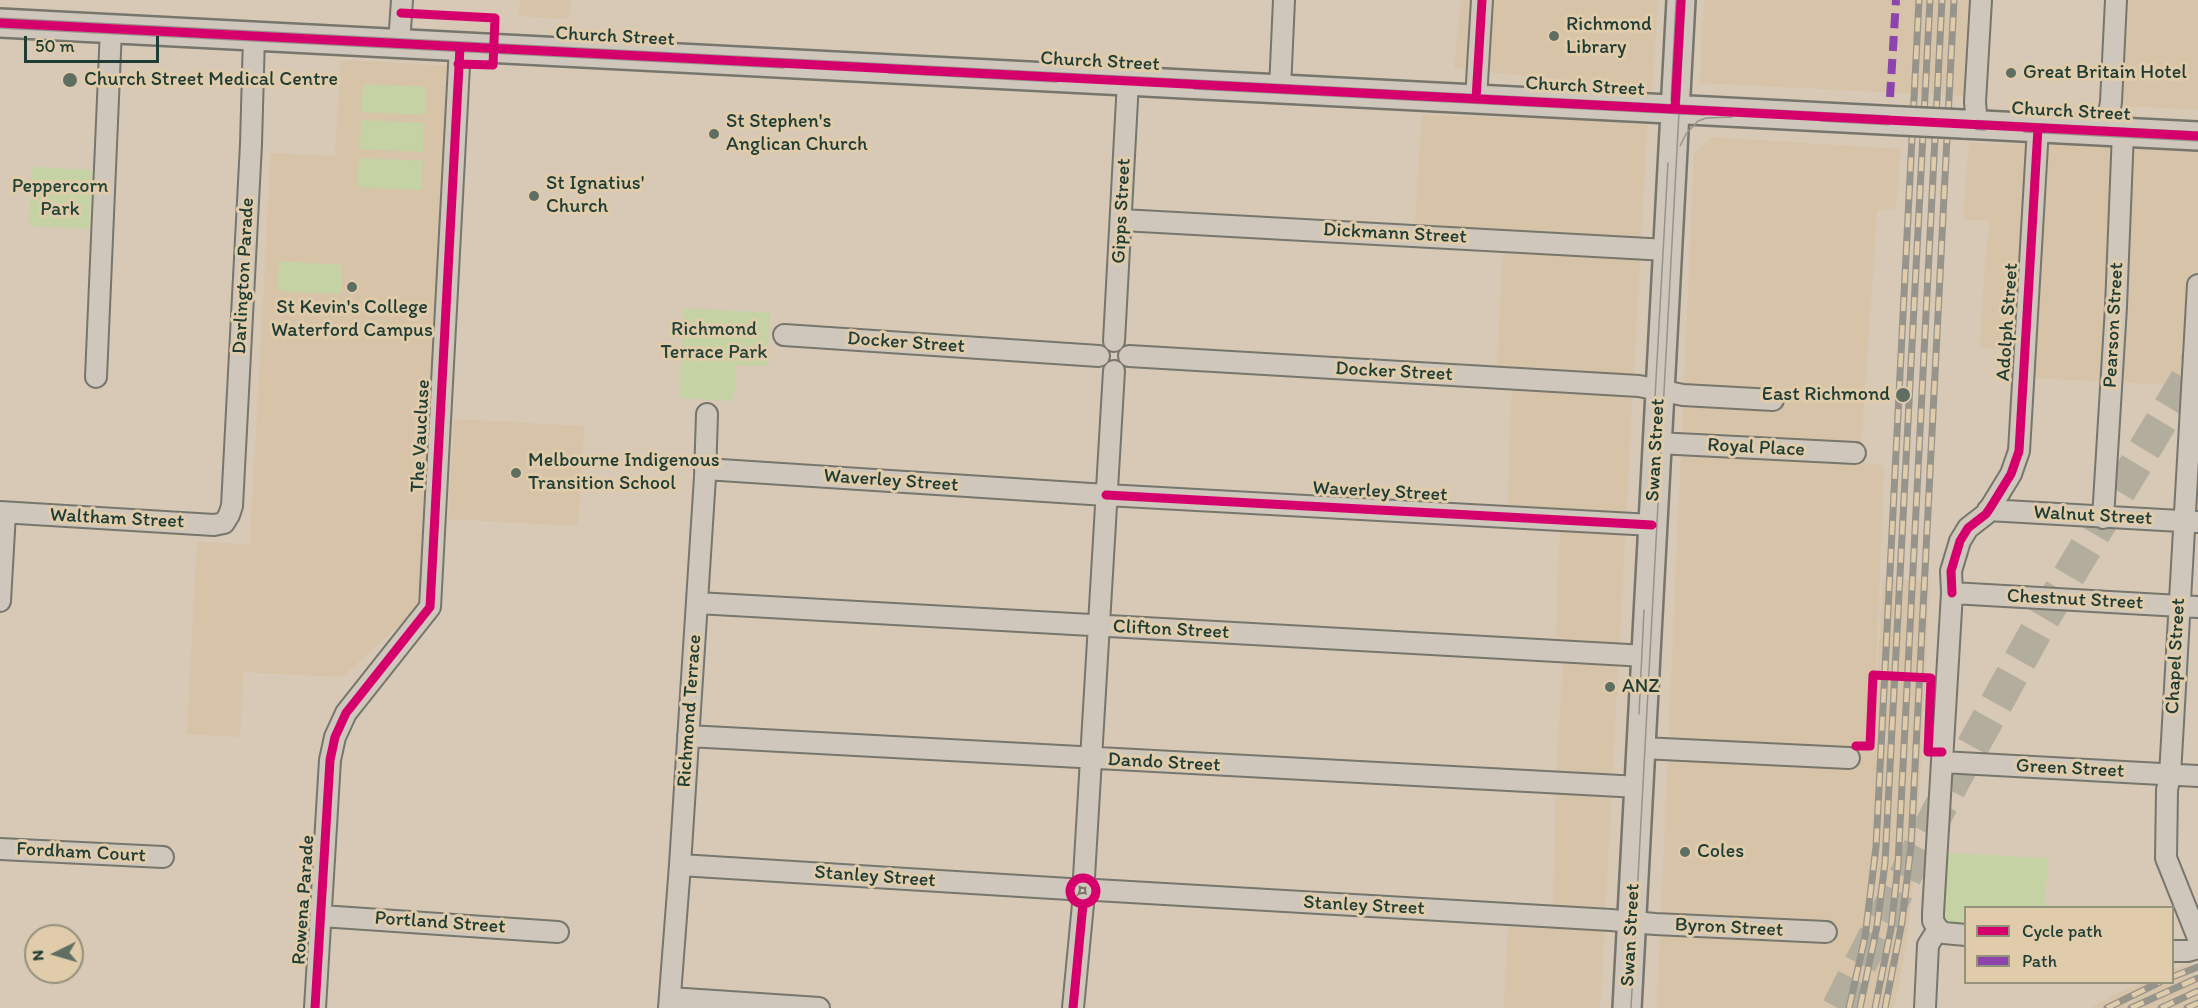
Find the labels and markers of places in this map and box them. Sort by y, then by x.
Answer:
place label: Richmond Library [1566,13,1652,60]
marker: Richmond Library [1547,29,1561,43]
place label: Great Britain Hotel [2023,61,2187,85]
marker: Great Britain Hotel [2004,66,2018,80]
place label: Church Street Medical Centre [84,68,338,92]
marker: Church Street Medical Centre [61,71,79,89]
place label: St Stephen's Anglican Church [726,110,868,157]
marker: St Stephen's Anglican Church [707,127,721,141]
place label: St Ignatius' Church [546,172,644,219]
marker: St Ignatius' Church [527,189,541,203]
marker: St Kevin's College Waterford Campus [345,280,359,294]
place label: St Kevin's College Waterford Campus [271,296,433,343]
place label: East Richmond [1762,383,1890,407]
marker: East Richmond [1894,386,1912,404]
place label: Melbourne Indigenous Transition School [528,449,720,496]
marker: Melbourne Indigenous Transition School [509,466,523,480]
place label: ANZ [1622,675,1660,699]
marker: ANZ [1603,680,1617,694]
place label: Coles [1697,840,1744,864]
marker: Coles [1678,845,1692,859]

